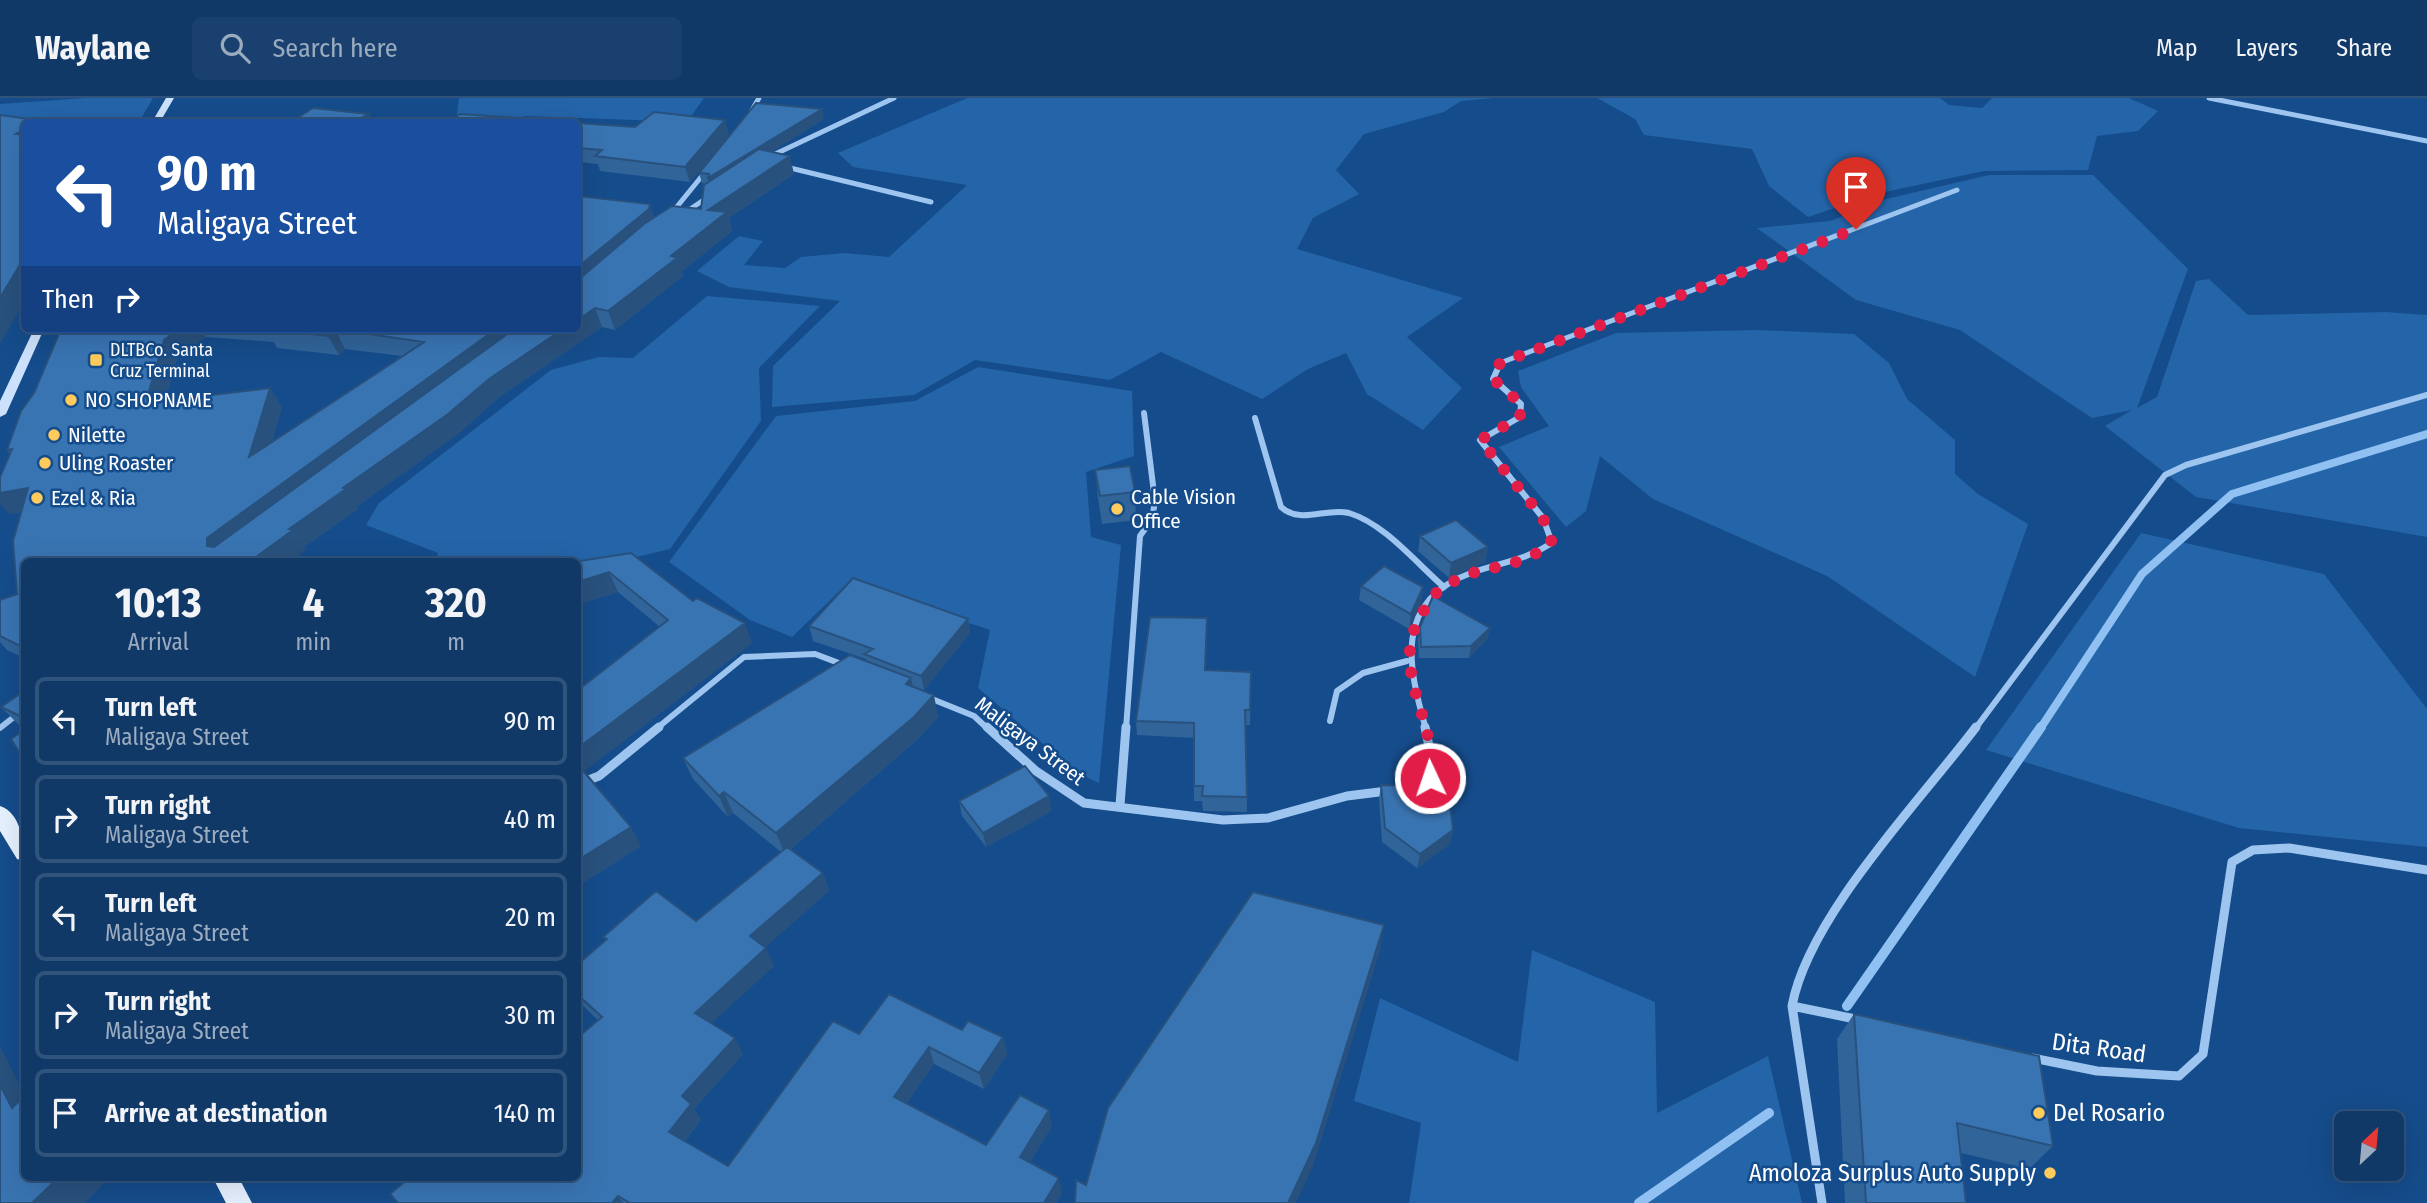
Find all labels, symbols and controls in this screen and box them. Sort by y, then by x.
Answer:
search box [192,17,682,80]
text: Waylane [35,28,150,68]
icon: search [216,29,254,67]
text: Search here [272,33,398,64]
text: Map [2156,34,2198,62]
text: Layers [2236,34,2298,62]
text: Share [2336,34,2392,62]
text: 90 m [157,144,257,203]
icon: left [42,147,133,238]
pin [1826,157,1886,229]
icon: arrive [1837,168,1875,206]
text: Maligaya Street [157,204,357,242]
icon: right [108,280,146,318]
text: Then [42,284,94,315]
place label: DLTBCo. Santa Cruz Terminal [110,339,213,382]
marker: DLTBCo. Santa Cruz Terminal [88,352,104,368]
place label: NO SHOPNAME [85,387,212,413]
marker: NO SHOPNAME [63,392,79,408]
place label: Nilette [68,422,126,448]
marker: Nilette [46,427,62,443]
place label: Uling Roaster [59,450,174,476]
marker: Uling Roaster [37,455,53,471]
place label: Cable Vision Office [1131,484,1236,534]
place label: Ezel & Ria [51,485,136,511]
marker: Ezel & Ria [29,490,45,506]
marker: Cable Vision Office [1109,501,1125,517]
text: 10:13 [115,578,202,628]
text: 4 [303,578,324,628]
text: 320 [425,578,487,628]
text: Arrival [128,628,189,656]
text: min [296,628,331,656]
text: m [447,628,465,656]
street label: Maligaya Street [970,691,1090,791]
text: Turn left [105,692,197,723]
icon: left [46,702,84,740]
text: 90 m [504,706,556,737]
text: Maligaya Street [105,723,249,751]
position arrow [1393,741,1467,815]
text: Turn right [105,790,211,821]
icon: right [46,800,84,838]
text: 40 m [504,804,556,835]
text: Maligaya Street [105,821,249,849]
text: Turn left [105,888,197,919]
icon: left [46,898,84,936]
text: 20 m [505,902,556,933]
text: Maligaya Street [105,919,249,947]
text: Turn right [105,986,211,1017]
icon: right [46,996,84,1034]
text: 30 m [505,1000,556,1031]
text: Maligaya Street [105,1017,249,1045]
street label: Dita Road [2050,1028,2148,1068]
icon: arrive [46,1094,84,1132]
text: Arrive at destination [105,1098,328,1129]
text: 140 m [494,1098,556,1129]
place label: Del Rosario [2053,1099,2165,1127]
marker: Del Rosario [2031,1105,2047,1121]
north arrow [2334,1111,2404,1181]
map controls [2334,1111,2404,1181]
place label: Amoloza Surplus Auto Supply [1749,1159,2036,1187]
marker: Amoloza Surplus Auto Supply [2042,1165,2058,1181]

